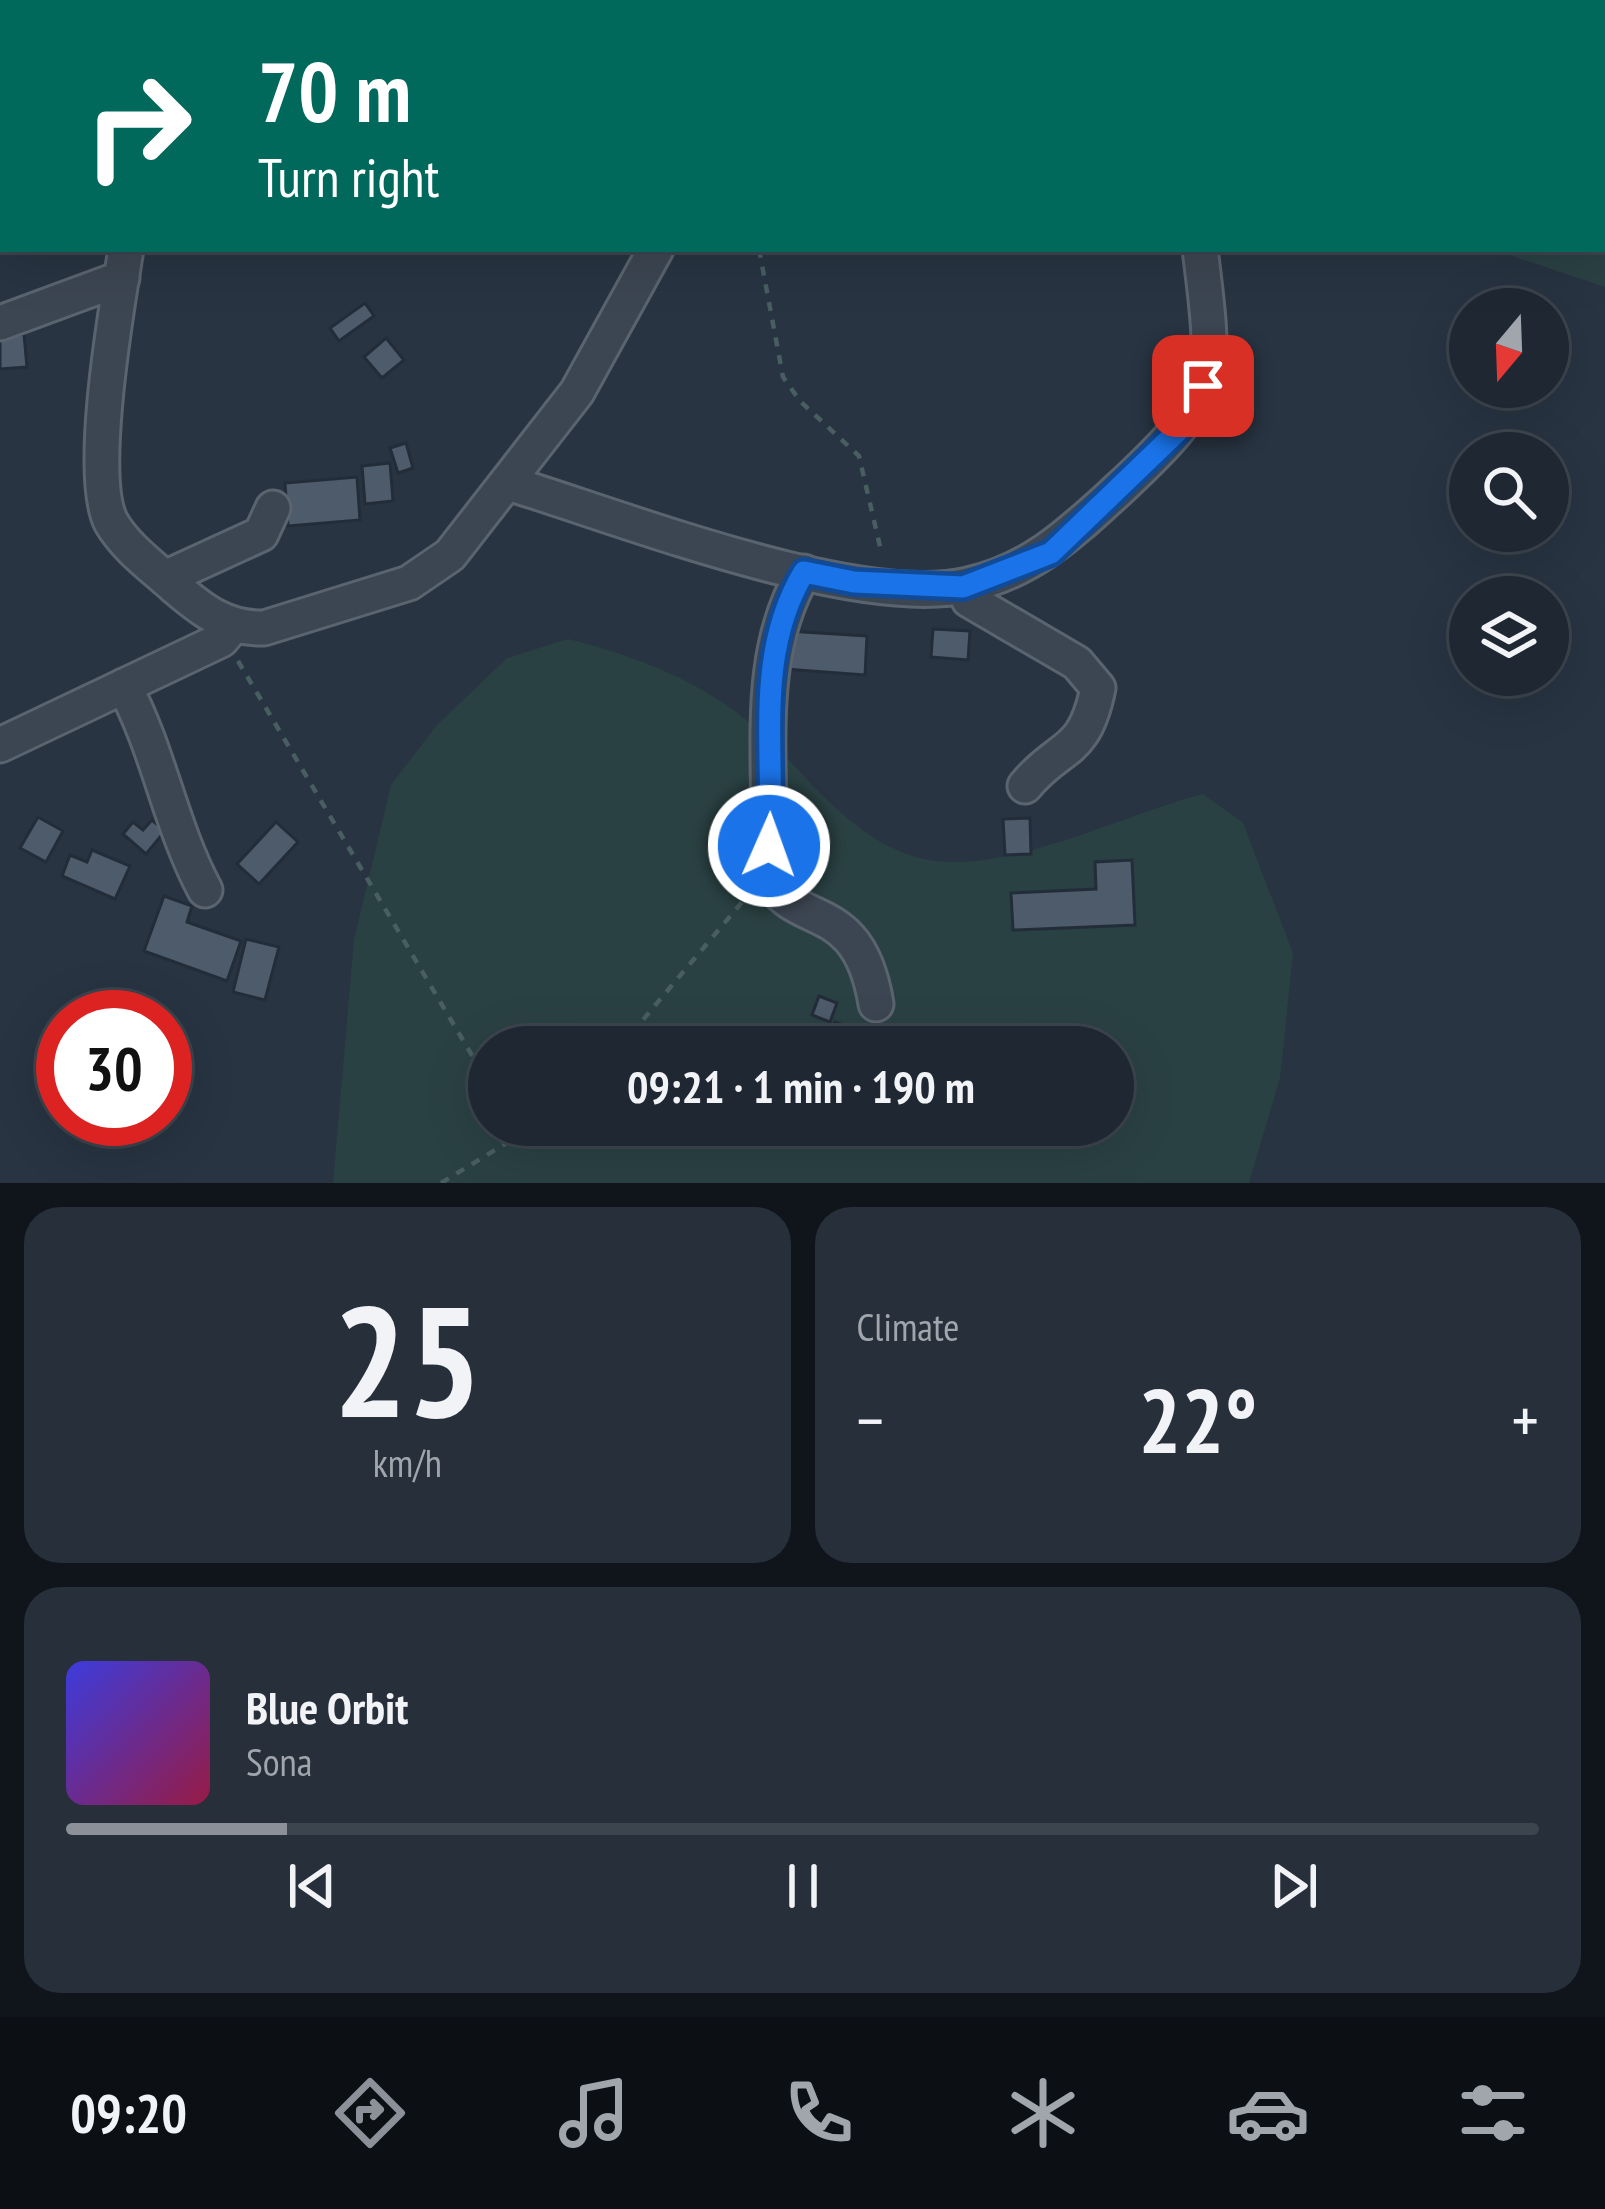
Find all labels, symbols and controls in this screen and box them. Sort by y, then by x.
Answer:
text: 70 m [258,36,411,145]
icon: right [60,48,216,204]
text: Turn right [258,142,439,212]
north arrow [1449,288,1569,408]
map controls [1449,288,1569,696]
pin [1152,335,1254,437]
icon: arrive [1170,353,1236,419]
button: search [1449,432,1569,552]
button: layers [1449,576,1569,696]
position arrow [706,783,832,909]
speed limit sign: 30 [36,990,192,1146]
text: 09:21 · 1 min · 190 m [627,1057,975,1115]
text: 25 [333,1258,482,1460]
text: Climate [857,1301,959,1352]
text: 22° [1138,1361,1257,1478]
text: − [857,1377,884,1462]
text: + [1512,1377,1539,1462]
text: km/h [373,1437,442,1488]
text: Blue Orbit [246,1678,408,1736]
text: Sona [246,1736,312,1787]
icon: previous [279,1853,345,1919]
icon: pause [770,1853,836,1919]
icon: next [1261,1853,1327,1919]
icon: directions [328,2071,412,2155]
icon: music [552,2071,636,2155]
icon: phone [777,2071,861,2155]
icon: climate [1001,2071,1085,2155]
icon: car [1226,2071,1310,2155]
icon: filters [1451,2071,1535,2155]
text: 09:20 [70,2078,187,2148]

